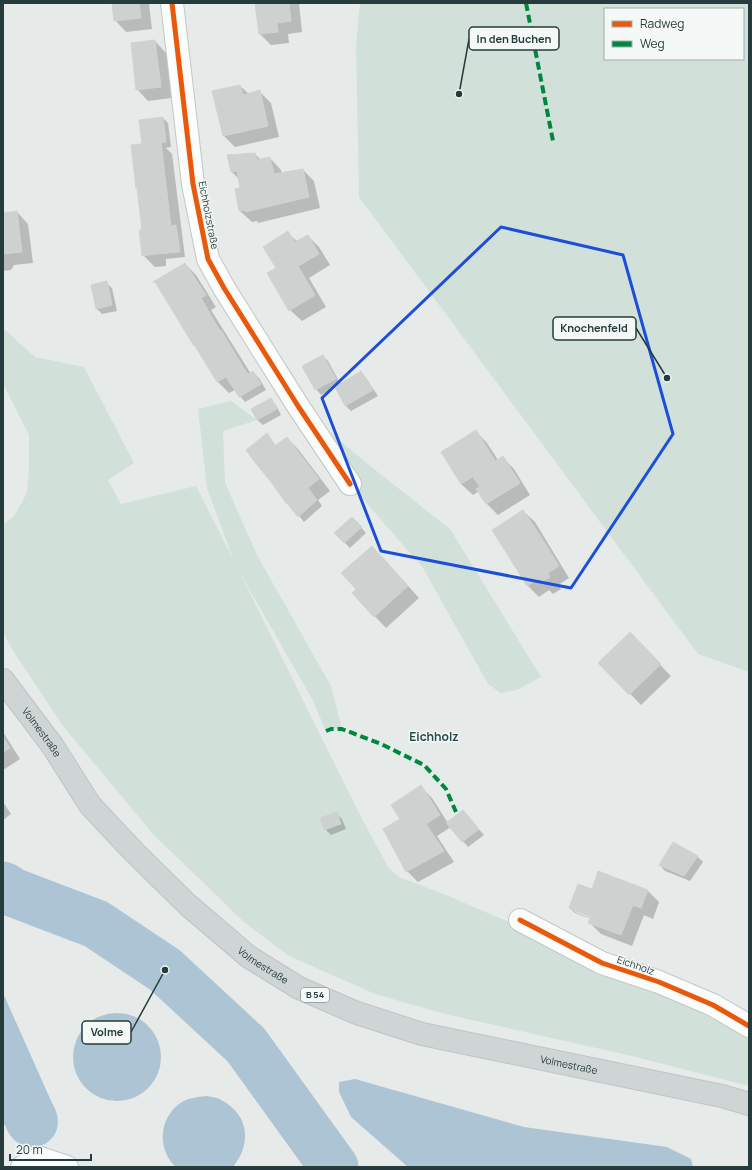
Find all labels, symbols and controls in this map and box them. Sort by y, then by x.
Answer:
legend [604,8,744,60]
text: Radweg [640,15,684,32]
callout: In den Buchen [469,27,559,50]
text: In den Buchen [477,31,552,46]
text: Weg [640,35,665,52]
street label: Eichholzstraße [196,180,222,250]
callout: Knochenfeld [553,317,636,340]
text: Knochenfeld [560,320,628,335]
street label: Volmestraße [19,704,65,760]
district label: Eichholz [409,728,459,745]
street label: Volmestraße [235,943,291,987]
street label: Eichholz [615,952,657,978]
road number: B 54 [301,988,329,1002]
callout: Volme [82,1021,131,1044]
text: Volme [91,1024,124,1039]
street label: Volmestraße [539,1052,599,1077]
scale bar [10,1136,91,1162]
text: 20 m [16,1141,43,1158]

